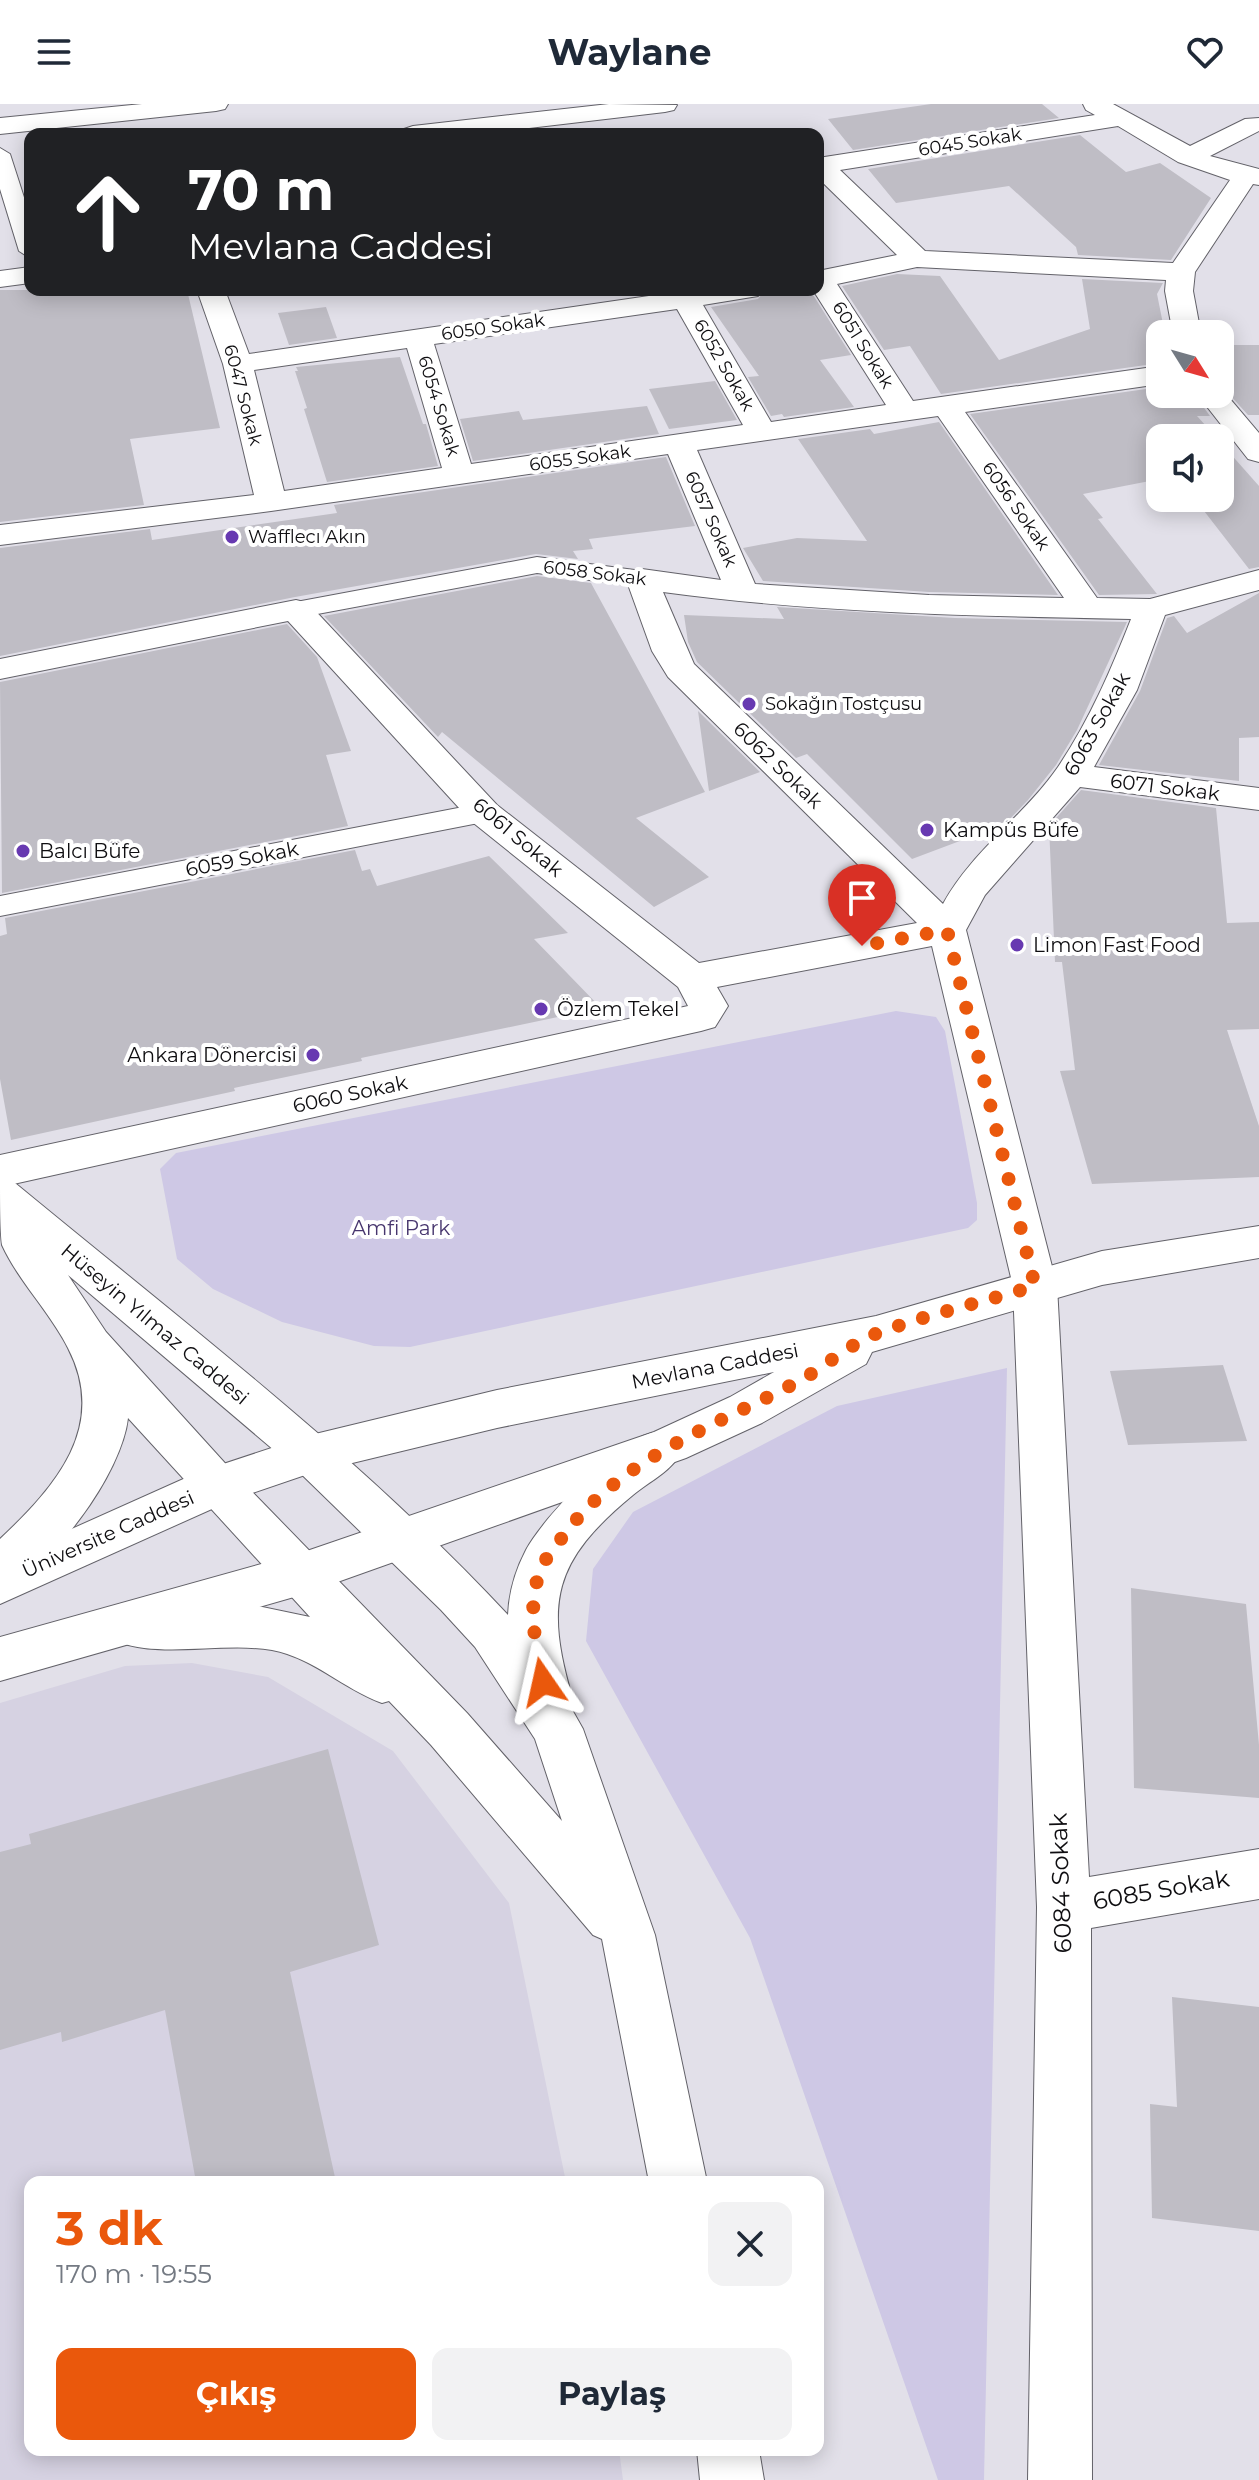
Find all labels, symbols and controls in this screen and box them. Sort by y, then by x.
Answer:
icon: menu [32,30,76,74]
text: Waylane [547,30,712,74]
icon: heart [1183,30,1227,74]
street label: 6045 Sokak [917,123,1023,161]
text: 70 m [188,156,334,224]
icon: ahead [56,160,160,264]
text: Mevlana Caddesi [188,224,494,268]
street label: 6051 Sokak [828,297,899,393]
street label: 6050 Sokak [440,309,546,345]
street label: 6052 Sokak [689,315,759,415]
north arrow [1146,320,1234,408]
map controls [1146,320,1234,512]
street label: 6047 Sokak [219,342,267,448]
street label: 6054 Sokak [413,353,465,459]
button: sound [1146,424,1234,512]
street label: 6055 Sokak [528,440,632,476]
street label: 6056 Sokak [977,457,1055,555]
street label: 6057 Sokak [680,468,742,570]
place label: Wafflecı Akın [248,526,366,548]
marker: Wafflecı Akın [223,528,241,546]
street label: 6058 Sokak [542,556,648,590]
street label: 6063 Sokak [1059,668,1135,780]
place label: Sokağın Tostçusu [765,693,922,715]
marker: Sokağın Tostçusu [740,695,758,713]
street label: 6062 Sokak [728,717,828,813]
street label: 6071 Sokak [1109,768,1221,806]
street label: 6061 Sokak [468,792,568,882]
place label: Kampüs Büfe [943,818,1079,842]
marker: Kampüs Büfe [918,821,936,839]
street label: 6059 Sokak [183,836,301,882]
place label: Balcı Büfe [39,839,140,863]
marker: Balcı Büfe [14,842,32,860]
pin [828,864,896,946]
icon: arrive [840,876,884,920]
place label: Limon Fast Food [1033,933,1201,957]
marker: Limon Fast Food [1008,936,1026,954]
place label: Özlem Tekel [557,997,679,1021]
marker: Özlem Tekel [532,1000,550,1018]
place label: Ankara Dönercisi [127,1043,297,1067]
marker: Ankara Dönercisi [304,1046,322,1064]
street label: 6060 Sokak [291,1070,409,1118]
park label: Amfi Park [352,1216,450,1240]
street label: Hüseyin Yılmaz Caddesi [56,1238,254,1410]
street label: Mevlana Caddesi [629,1338,801,1394]
street label: Üniversite Caddesi [18,1485,198,1583]
position arrow [501,1640,585,1724]
street label: 6084 Sokak [1044,1812,1077,1954]
street label: 6085 Sokak [1090,1863,1232,1916]
text: 3 dk [56,2199,163,2257]
button: close [708,2202,792,2286]
text: 170 m · 19:55 [56,2258,212,2290]
button: Çıkış [56,2348,416,2440]
button: Paylaş [432,2348,792,2440]

